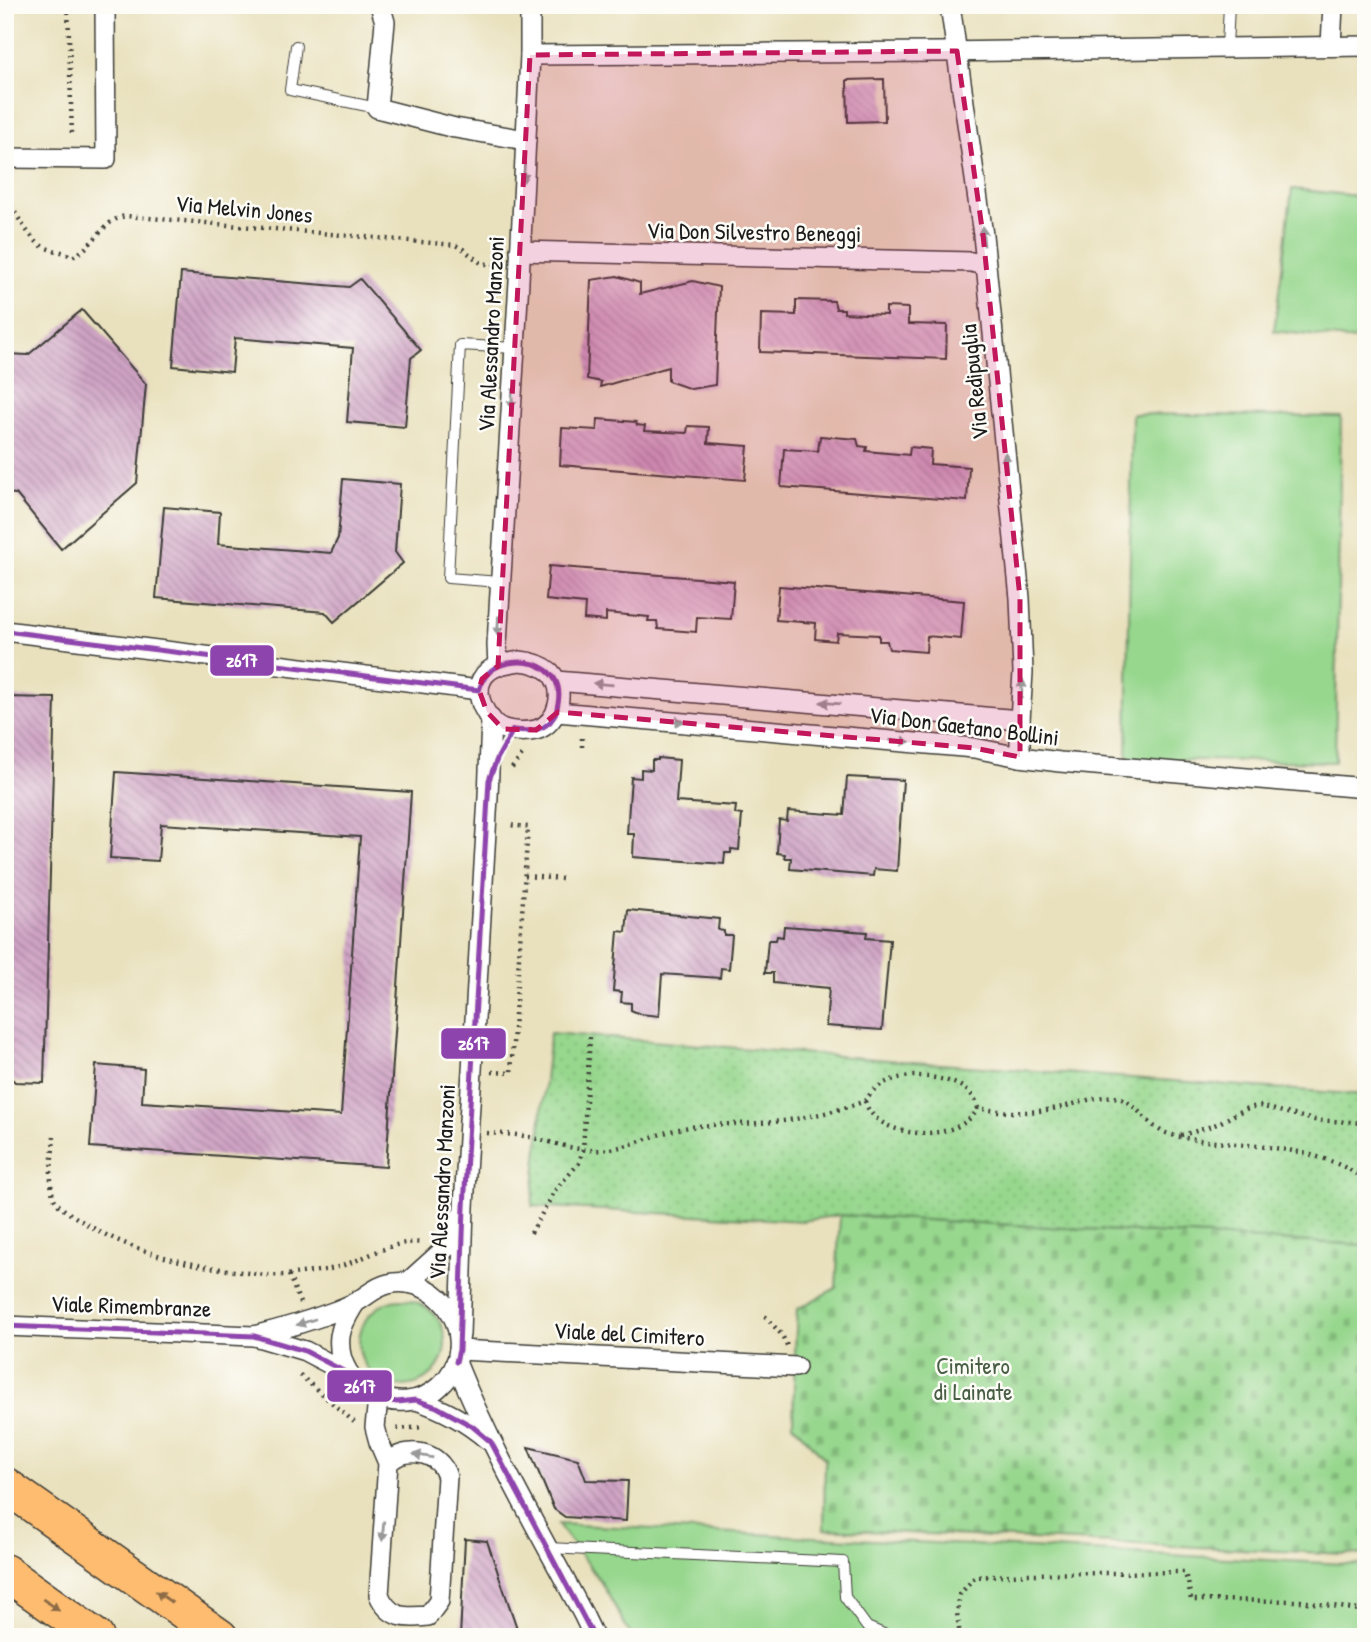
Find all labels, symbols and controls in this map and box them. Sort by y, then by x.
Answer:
one-way arrow [519,161,530,183]
street label: Via Melvin Jones [174,187,314,230]
street label: Via Don Silvestro Beneggi [646,214,862,249]
one-way arrow [977,225,988,247]
street label: Via Alessandro Manzoni [470,235,511,433]
street label: Via Redipuglia [952,323,995,441]
one-way arrow [506,388,517,410]
one-way arrow [1001,451,1012,473]
one-way arrow [492,615,503,637]
line badge: z617 [209,644,275,677]
text: z617 [226,647,258,673]
one-way arrow [1017,677,1028,699]
one-way arrow [592,678,614,689]
one-way arrow [818,698,840,709]
street label: Via Don Gaetano Bollini [867,698,1061,753]
one-way arrow [663,716,685,727]
one-way arrow [889,736,911,747]
line badge: z617 [440,1027,507,1060]
text: z617 [458,1030,490,1056]
street label: Via Alessandro Manzoni [421,1083,462,1281]
street label: Viale Rimembranze [50,1287,212,1324]
street label: Viale del Cimitero [553,1314,705,1353]
one-way arrow [295,1317,316,1327]
park label: Cimitero di Lainate [934,1350,1012,1407]
line badge: z617 [326,1369,393,1403]
text: z617 [344,1373,376,1399]
one-way arrow [412,1450,434,1461]
one-way arrow [378,1521,389,1543]
one-way arrow [155,1590,173,1604]
one-way arrow [42,1598,60,1612]

